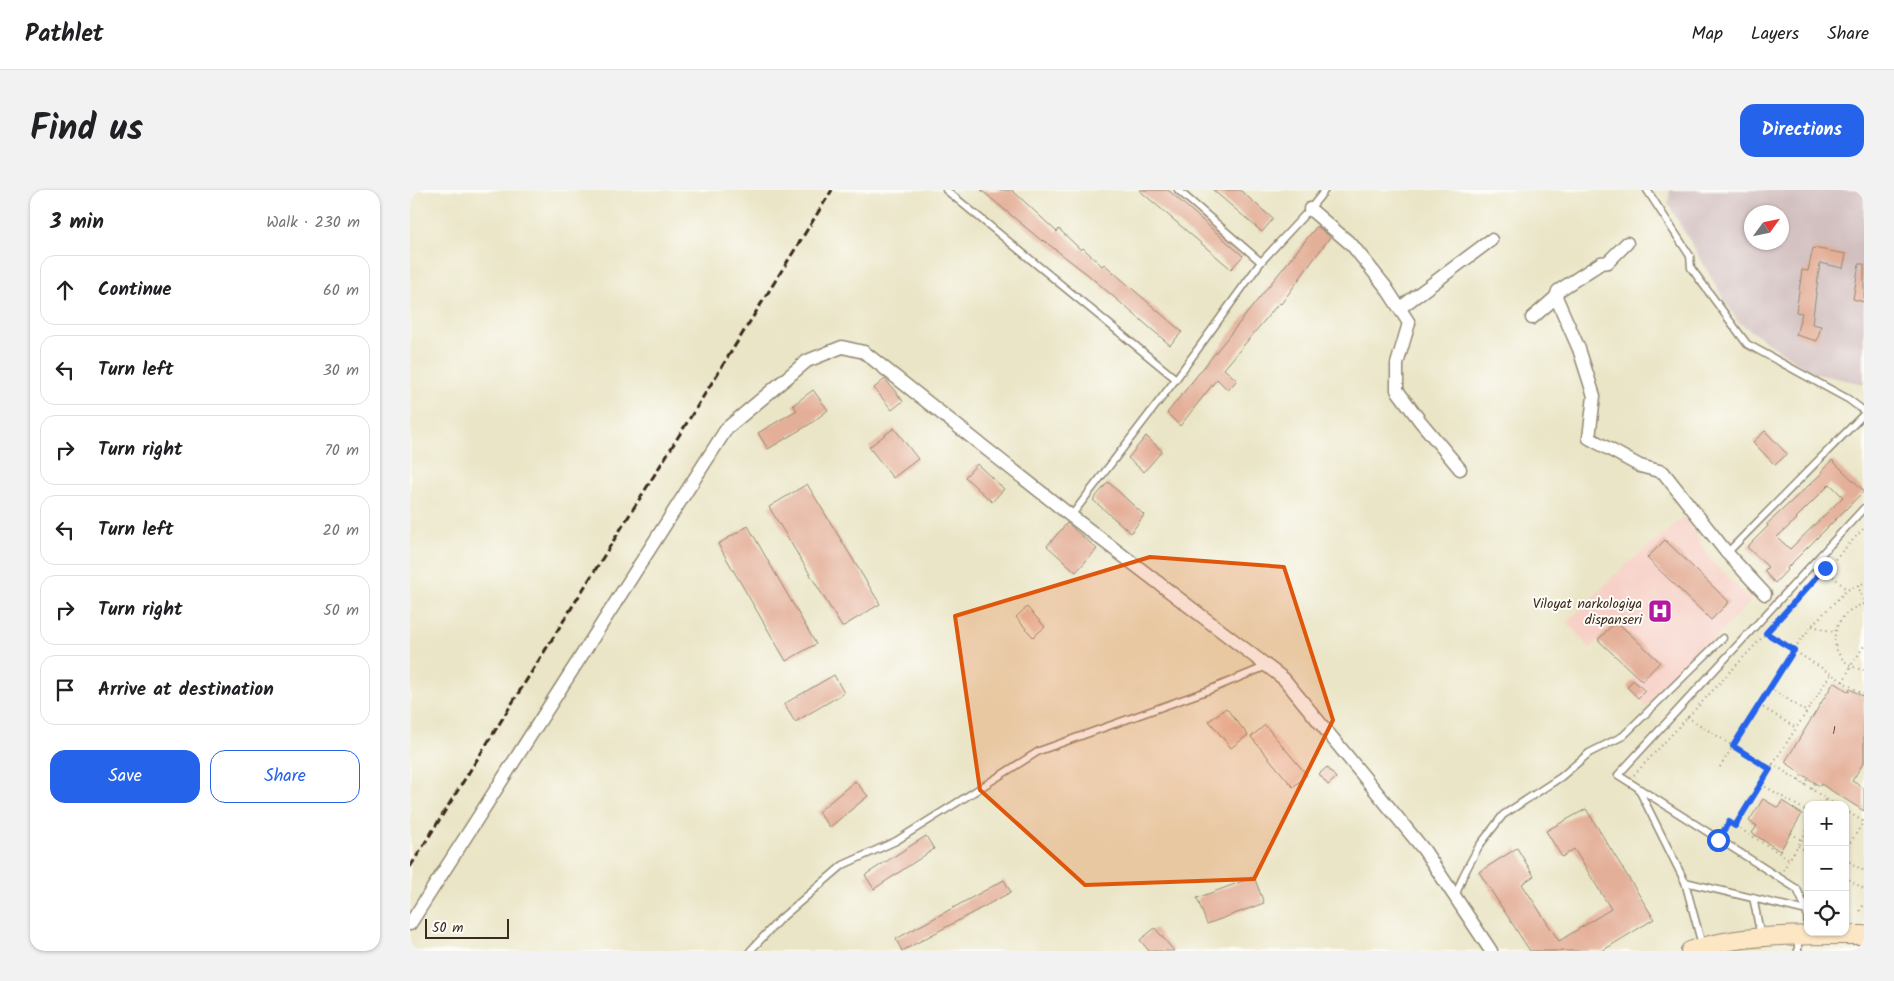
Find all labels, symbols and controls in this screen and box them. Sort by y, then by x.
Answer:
text: Pathlet [25,15,104,54]
text: Map [1692,20,1723,49]
text: Layers [1751,20,1799,49]
text: Share [1827,20,1869,49]
text: Find us [30,102,143,158]
button: Directions [1740,104,1864,157]
north arrow [1744,205,1789,250]
text: 3 min [50,206,104,239]
text: Walk · 230 m [266,210,360,235]
text: Continue [98,275,171,305]
icon: ahead [51,276,79,304]
text: 60 m [323,278,359,303]
text: Turn left [98,355,173,385]
icon: left [51,356,79,384]
text: 30 m [323,358,359,383]
text: Turn right [98,435,183,465]
icon: right [51,436,79,464]
text: 70 m [324,438,359,463]
text: Turn left [98,515,173,545]
icon: left [51,516,79,544]
text: 20 m [323,518,359,543]
route end [1814,557,1837,580]
place label: Viloyat narkologiya dispanseri [1533,593,1643,631]
text: Turn right [98,595,183,625]
icon: right [51,596,79,624]
text: 50 m [323,598,359,623]
hospital icon: Viloyat narkologiya dispanseri [1647,598,1673,624]
text: Arrive at destination [98,675,274,705]
icon: arrive [51,676,79,704]
house number: 1 [1832,722,1836,740]
button: Save [50,750,200,803]
button: Share [210,750,360,803]
map controls [1804,801,1849,936]
button: + [1804,801,1849,846]
route start [1707,829,1730,852]
button: − [1804,846,1849,891]
button: locate [1804,891,1849,936]
scale bar [425,916,509,939]
text: 50 m [432,917,463,939]

